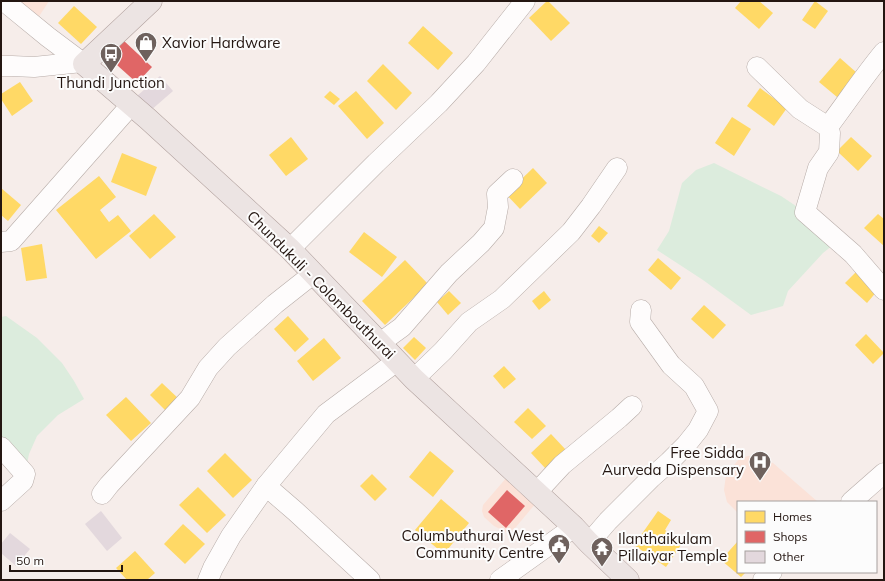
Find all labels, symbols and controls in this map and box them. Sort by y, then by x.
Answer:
shop icon: Xavior Hardware [133,30,159,63]
place label: Xavior Hardware [162,33,280,52]
bus stop icon: Thundi Junction [98,41,124,74]
place label: Thundi Junction [57,73,165,92]
street label: Chundukuli - Colombouthurai [243,206,400,363]
place label: Free Sidda Aurveda Dispensary [602,443,744,479]
hospital icon: Free Sidda Aurveda Dispensary [747,449,773,482]
legend [737,501,877,573]
text: Homes [773,509,812,524]
place label: Columbuthurai West Community Centre [402,526,544,562]
place label: Ilanthaikulam Pillaiyar Temple [618,529,727,565]
text: Shops [773,529,808,544]
public building icon: Columbuthurai West Community Centre [546,532,572,565]
temple icon: Ilanthaikulam Pillaiyar Temple [589,535,615,568]
scale bar [10,547,122,573]
text: Other [773,549,805,564]
text: 50 m [16,553,44,568]

